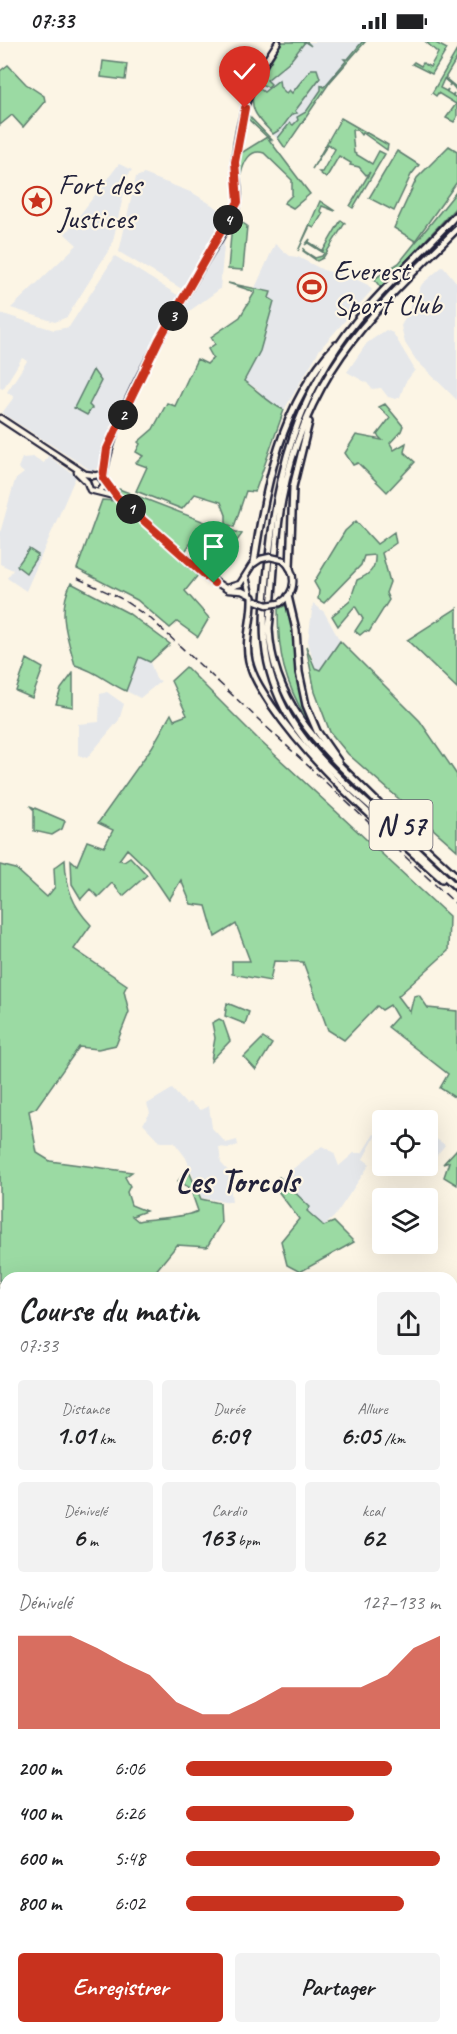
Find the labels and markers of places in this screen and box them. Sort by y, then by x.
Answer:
pin [219,46,270,108]
place label: Fort des Justices [56,165,144,237]
place icon: Fort des Justices [21,185,53,217]
pin: 4 [213,205,243,235]
place label: Everest Sport Club [333,251,443,323]
sports icon: Everest Sport Club [296,271,328,303]
pin: 3 [158,301,188,331]
pin: 2 [108,400,138,430]
pin: 1 [116,494,146,524]
pin [188,521,239,583]

